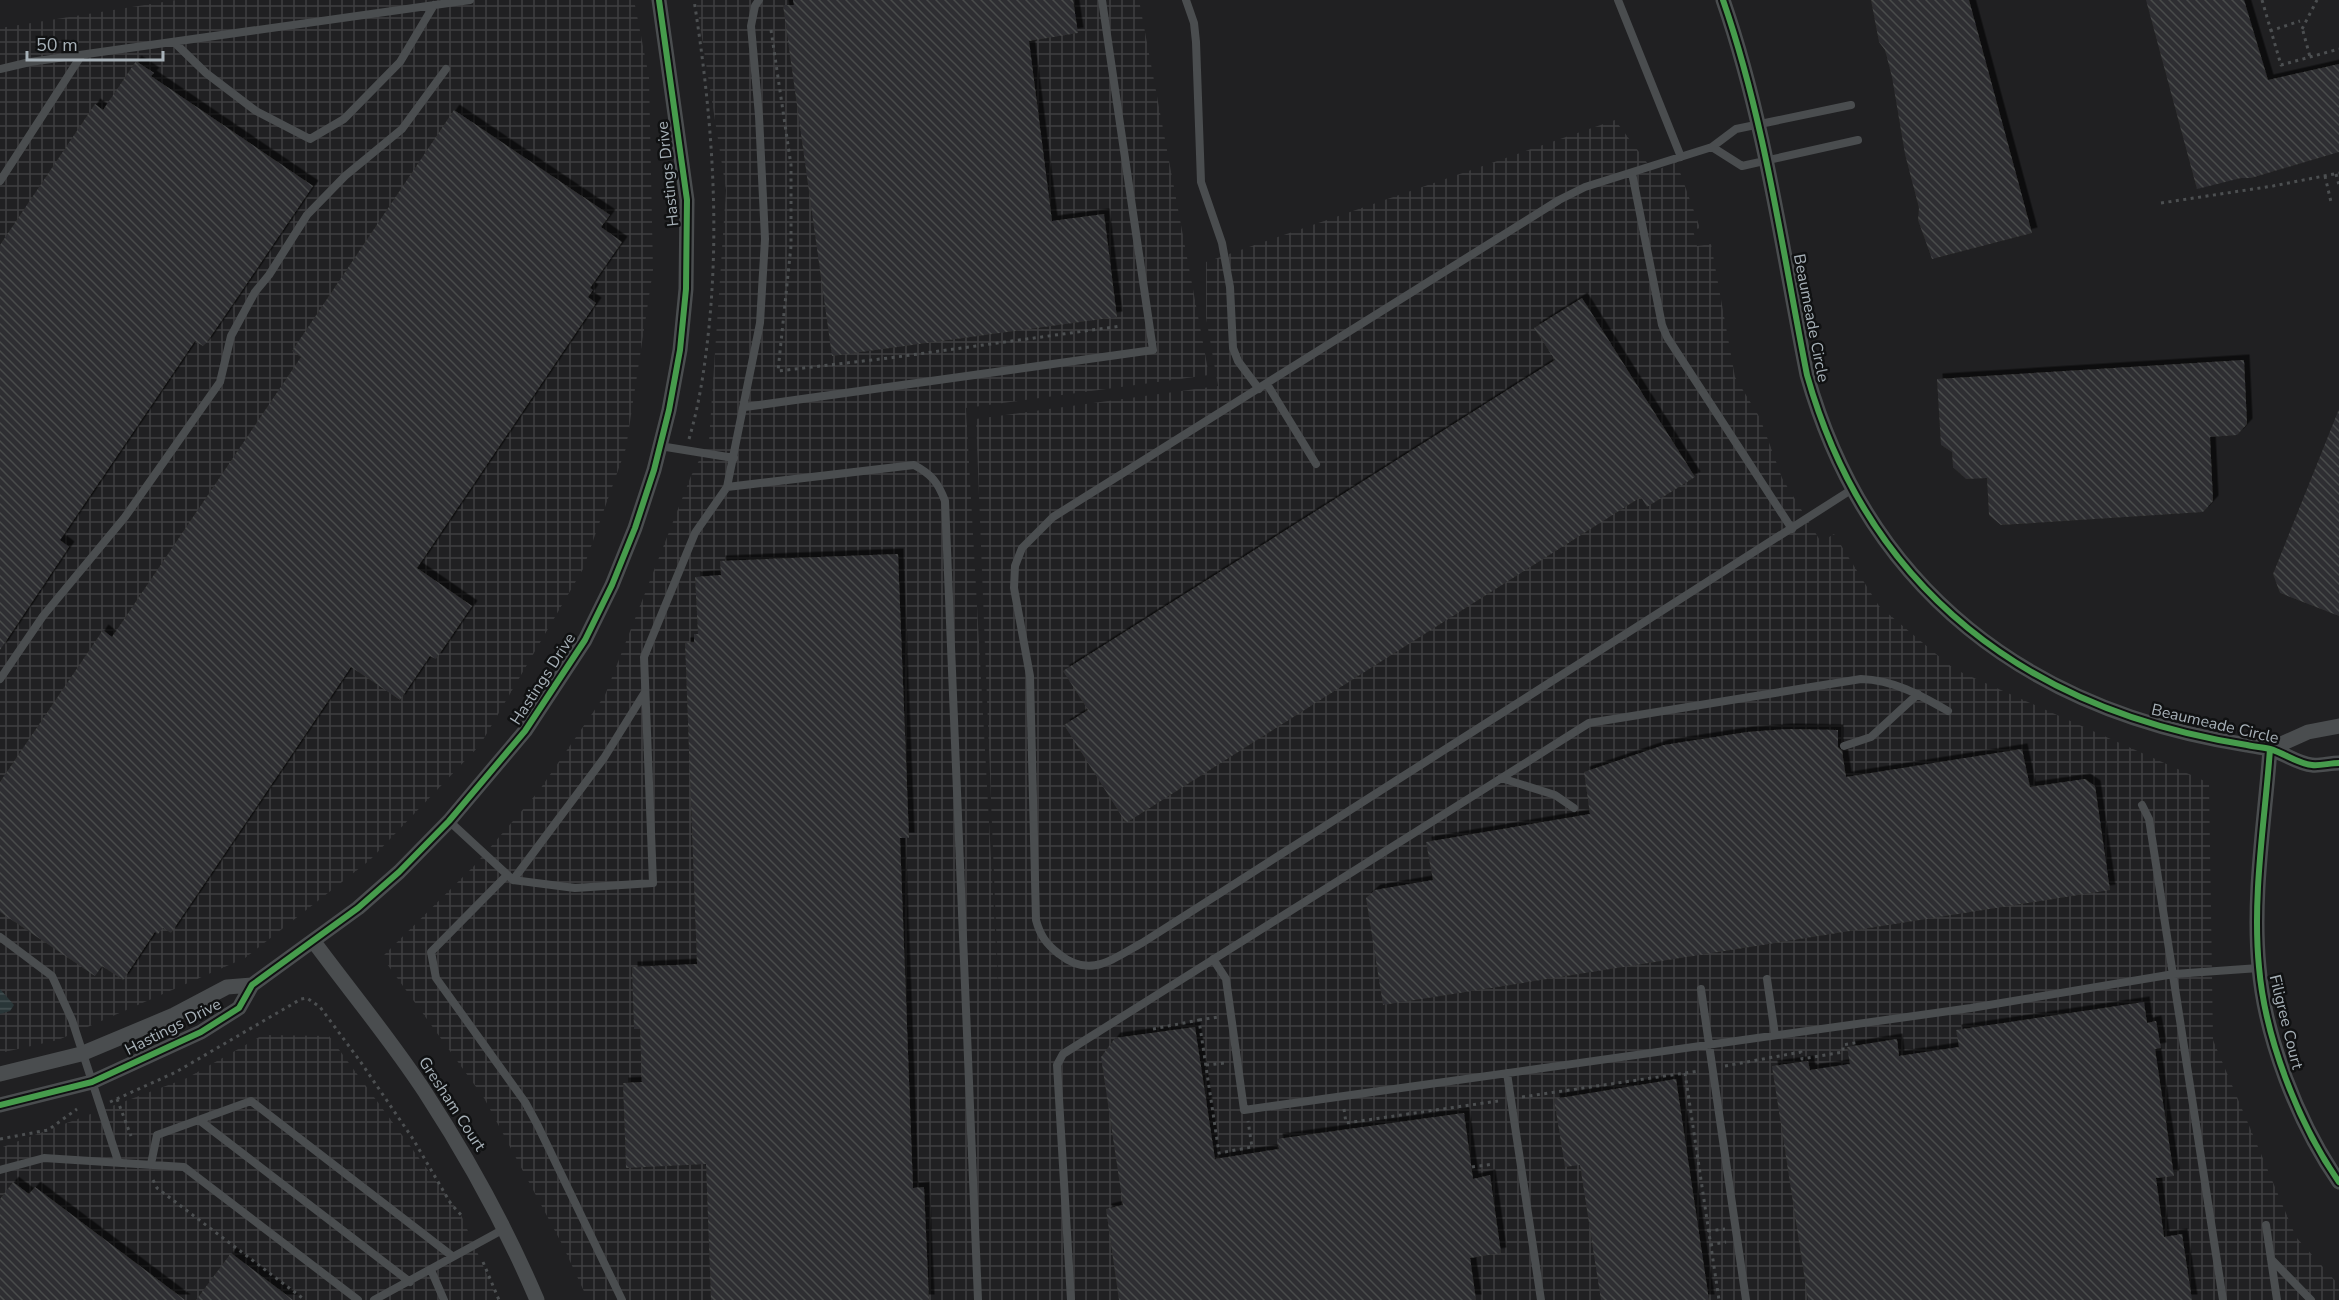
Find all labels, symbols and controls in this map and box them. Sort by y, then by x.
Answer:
scale bar [27,24,164,62]
text: 50 m [36,33,78,57]
street label: Hastings Drive [652,120,684,228]
street label: Beaumeade Circle [1788,252,1834,384]
street label: Hastings Drive [505,629,581,729]
street label: Beaumeade Circle [2149,699,2281,749]
street label: Filigree Court [2264,972,2308,1072]
street label: Hastings Drive [121,993,225,1061]
street label: Gresham Court [413,1052,491,1156]

